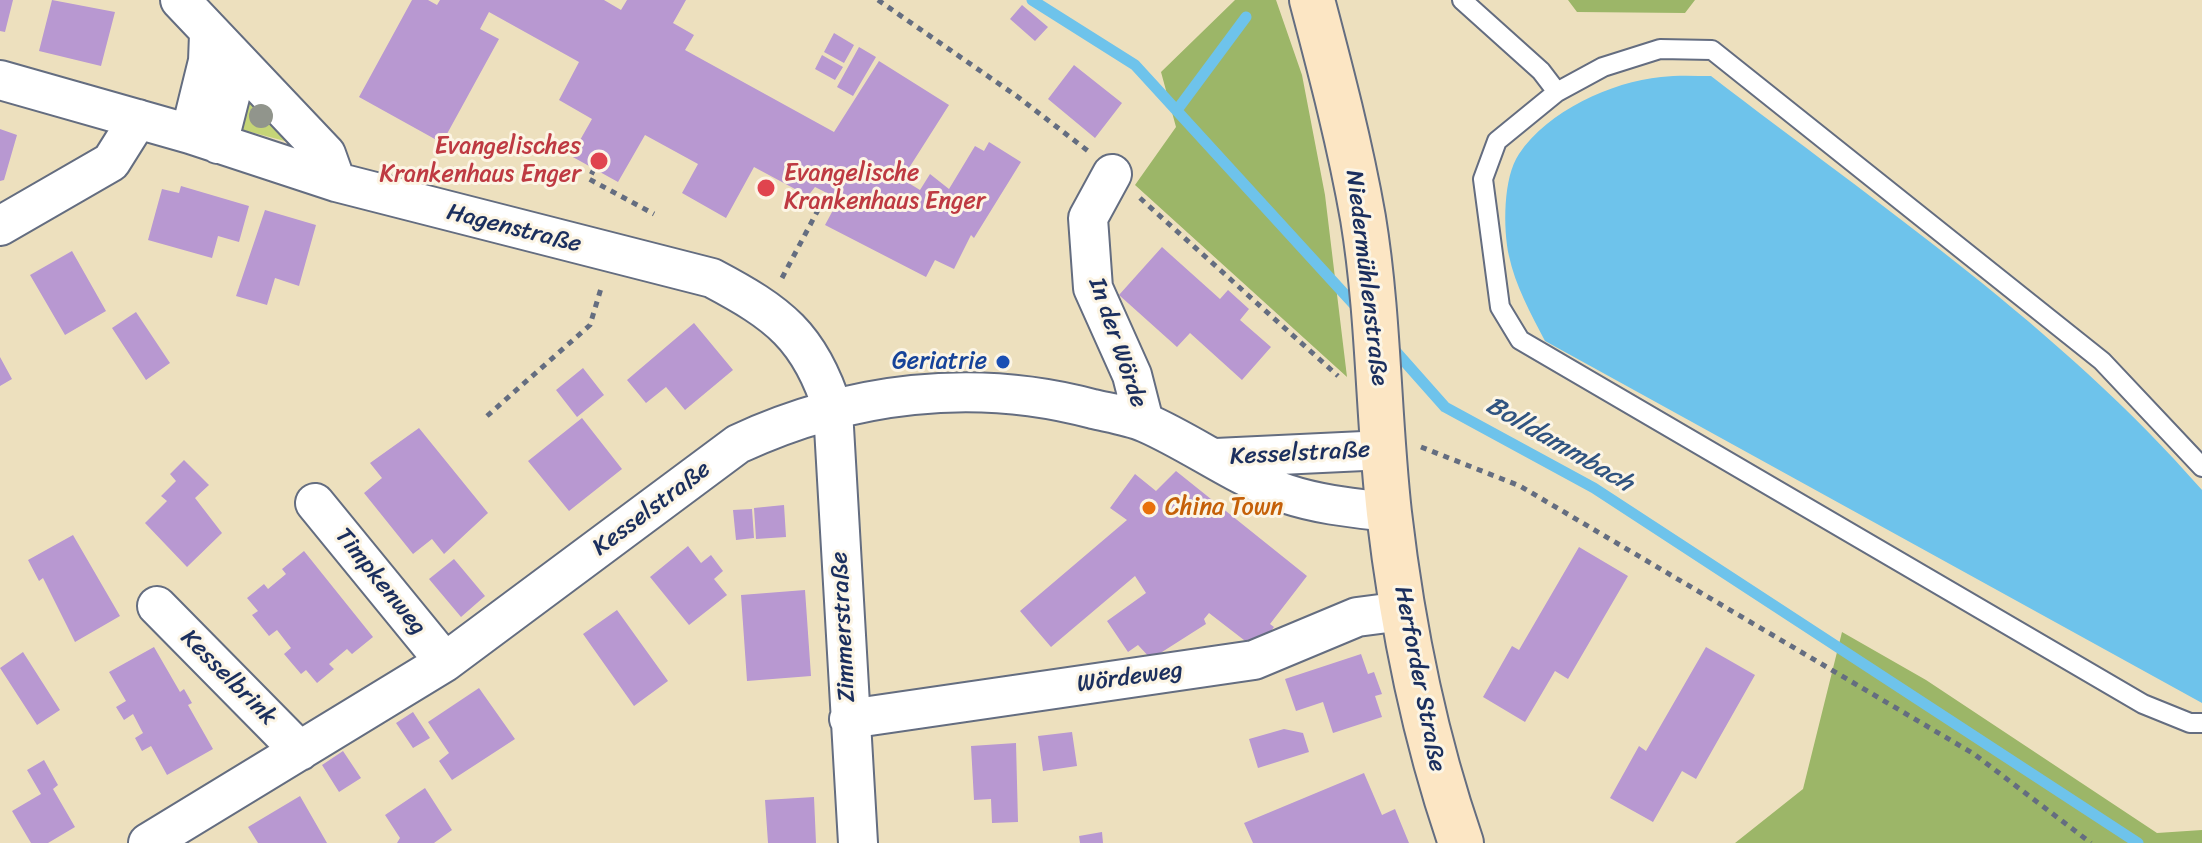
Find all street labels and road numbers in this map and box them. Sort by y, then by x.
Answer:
street label: Niedermühlenstraße [1338,168,1394,388]
street label: Hagenstraße [444,198,584,260]
street label: In der Wörde [1081,274,1153,412]
street label: Kesselstraße [1229,436,1371,472]
street label: Kesselstraße [587,455,717,563]
street label: Timpkenweg [328,523,432,641]
street label: Zimmerstraße [826,551,862,703]
street label: Herforder Straße [1387,584,1451,774]
street label: Kesselbrink [174,624,282,732]
street label: Wördeweg [1075,656,1185,700]

